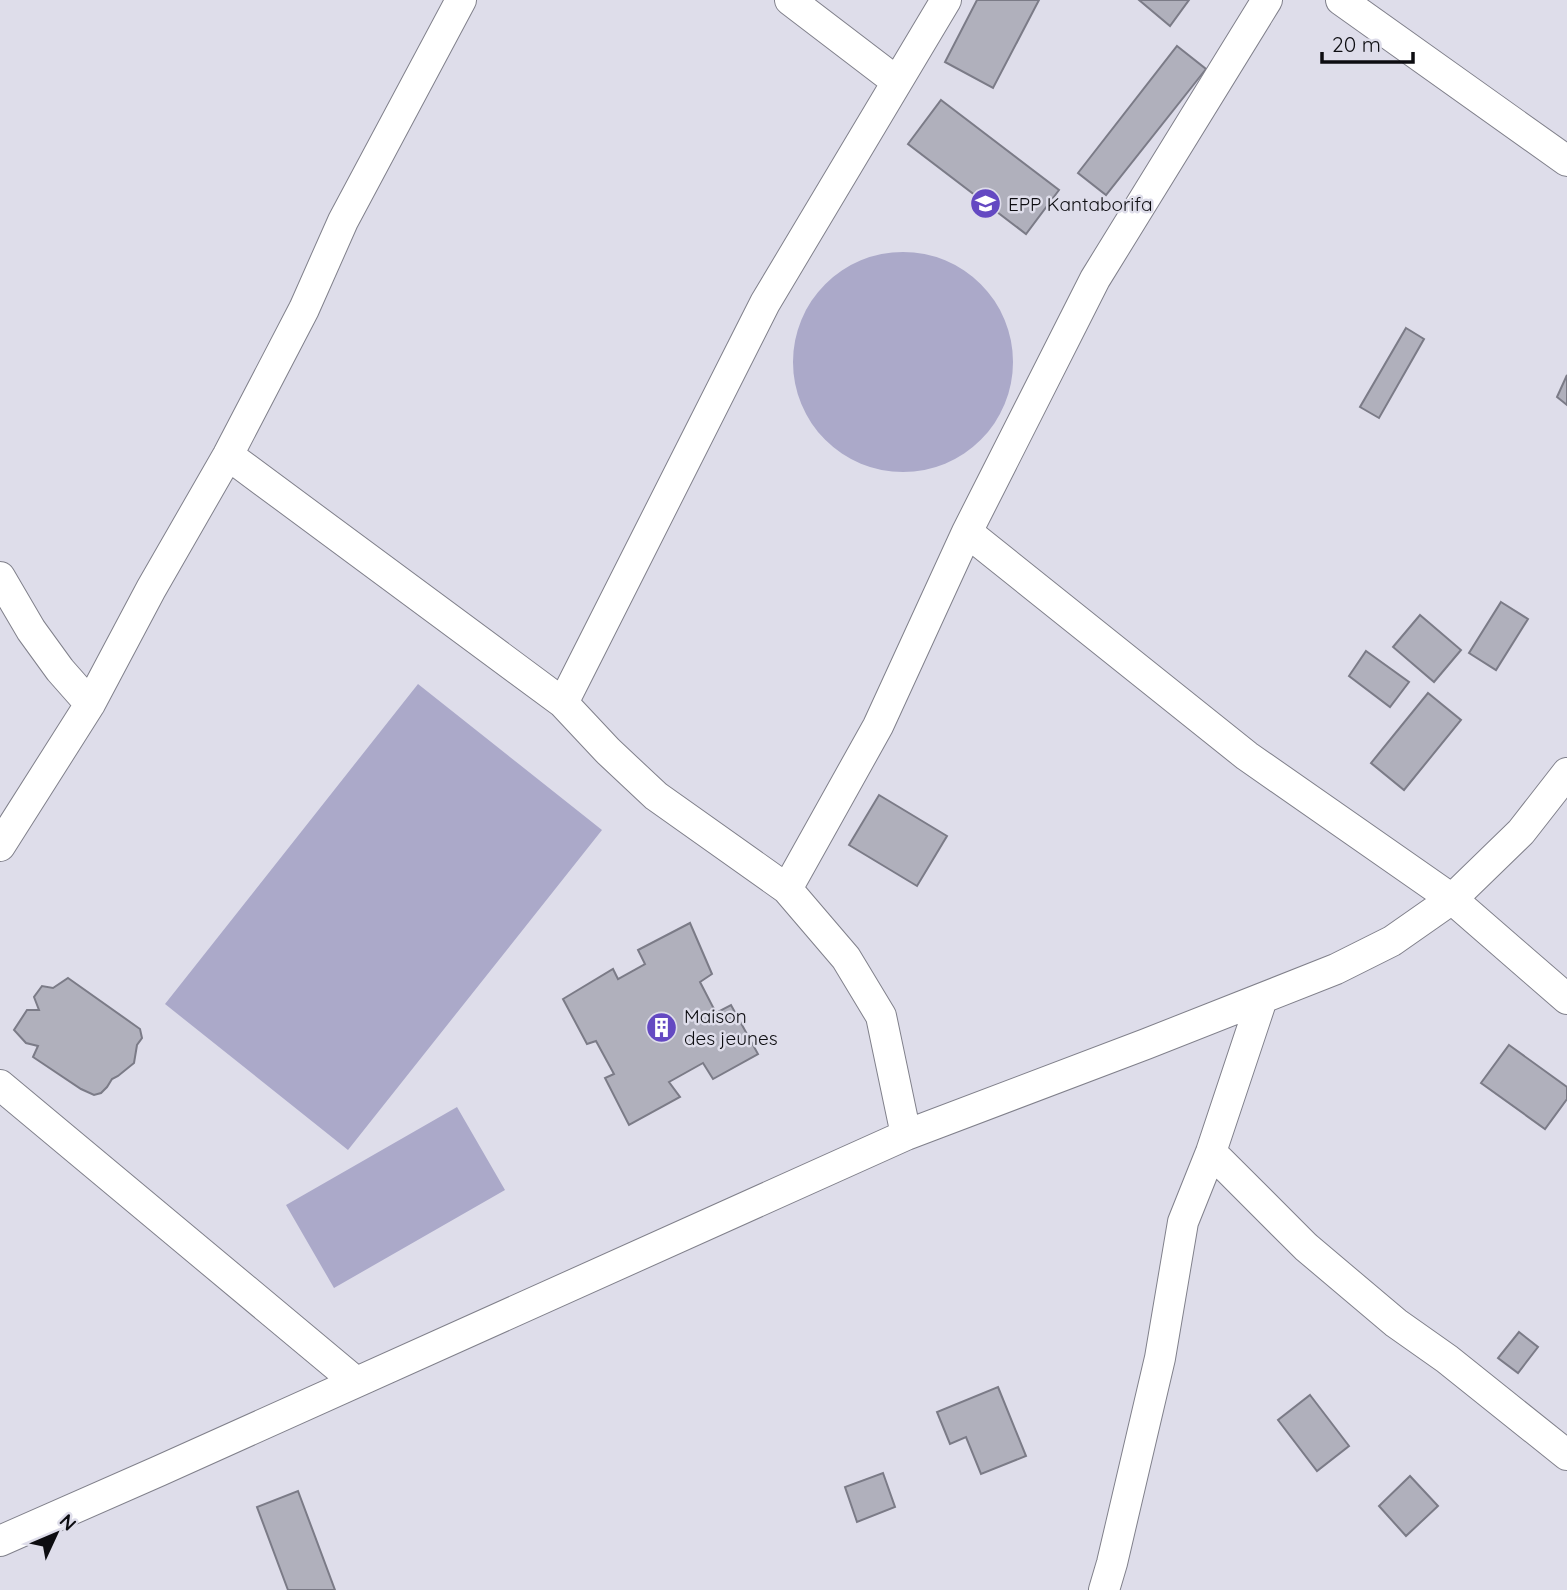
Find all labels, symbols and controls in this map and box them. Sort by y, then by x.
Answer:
scale bar [1322,21,1413,65]
text: 20 m [1332,31,1381,57]
school or university icon: EPP Kantaborifa [968,187,1002,221]
place label: EPP Kantaborifa [1008,192,1153,216]
place label: Maison des jeunes [684,1004,778,1050]
building icon: Maison des jeunes [644,1010,678,1044]
north arrow [21,1499,91,1569]
text: N [55,1509,82,1536]

